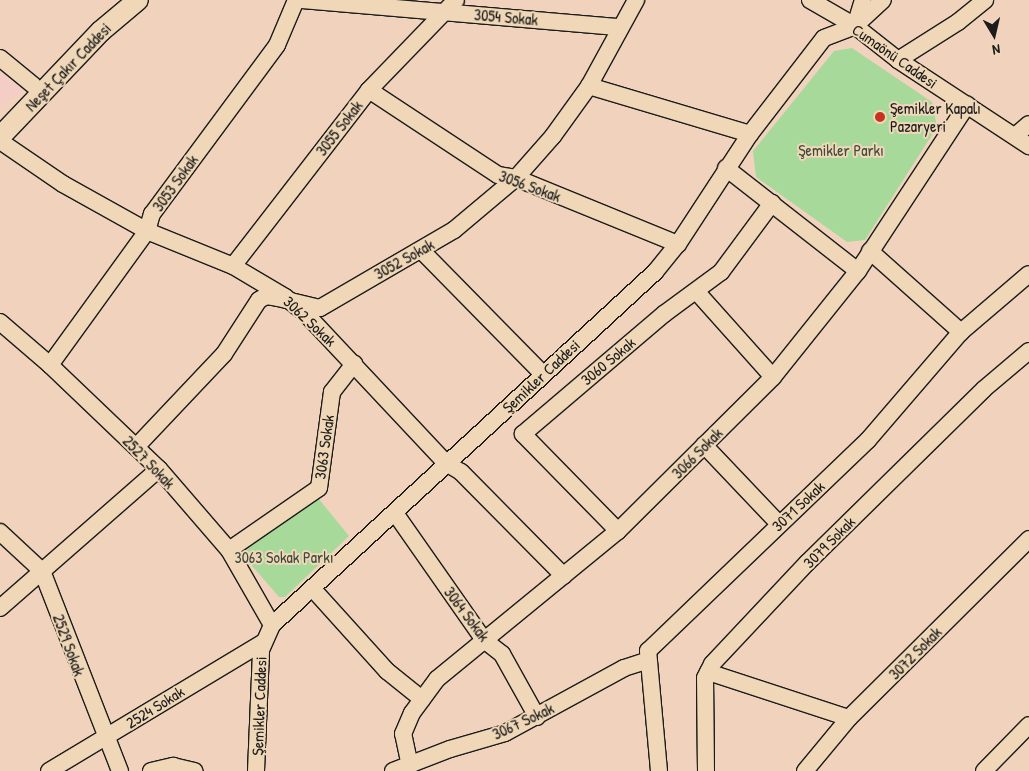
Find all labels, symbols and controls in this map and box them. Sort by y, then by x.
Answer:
street label: 3054 Sokak [473,5,539,29]
north arrow [969,10,1019,60]
street label: Neşet Çakır Caddesi [21,19,115,115]
street label: Cumaönü Caddesi [849,20,941,92]
text: N [991,40,1002,60]
street label: 3055 Sokak [311,97,367,159]
place label: Şemikler Kapalı Pazaryeri [890,98,981,136]
marker: Şemikler Kapalı Pazaryeri [874,111,886,123]
park label: Şemikler Parkı [798,140,884,160]
street label: 3053 Sokak [148,151,202,215]
street label: 3056 Sokak [496,166,564,206]
street label: 3052 Sokak [371,235,437,283]
street label: 3062 Sokak [280,292,340,350]
street label: 3060 Sokak [577,333,639,389]
street label: Şemikler Caddesi [498,335,584,417]
street label: 3063 Sokak [310,414,338,480]
street label: 3066 Sokak [668,424,726,482]
street label: 2527 Sokak [119,431,179,493]
street label: 3071 Sokak [768,477,828,535]
street label: 3079 Sokak [799,512,859,572]
park label: 3063 Sokak Parkı [235,547,333,567]
street label: 3064 Sokak [440,583,494,645]
street label: 2529 Sokak [49,611,89,679]
street label: 3072 Sokak [885,623,945,683]
street label: Şemikler Caddesi [248,656,270,756]
street label: 2524 Sokak [122,682,188,732]
street label: 3067 Sokak [489,698,557,744]

